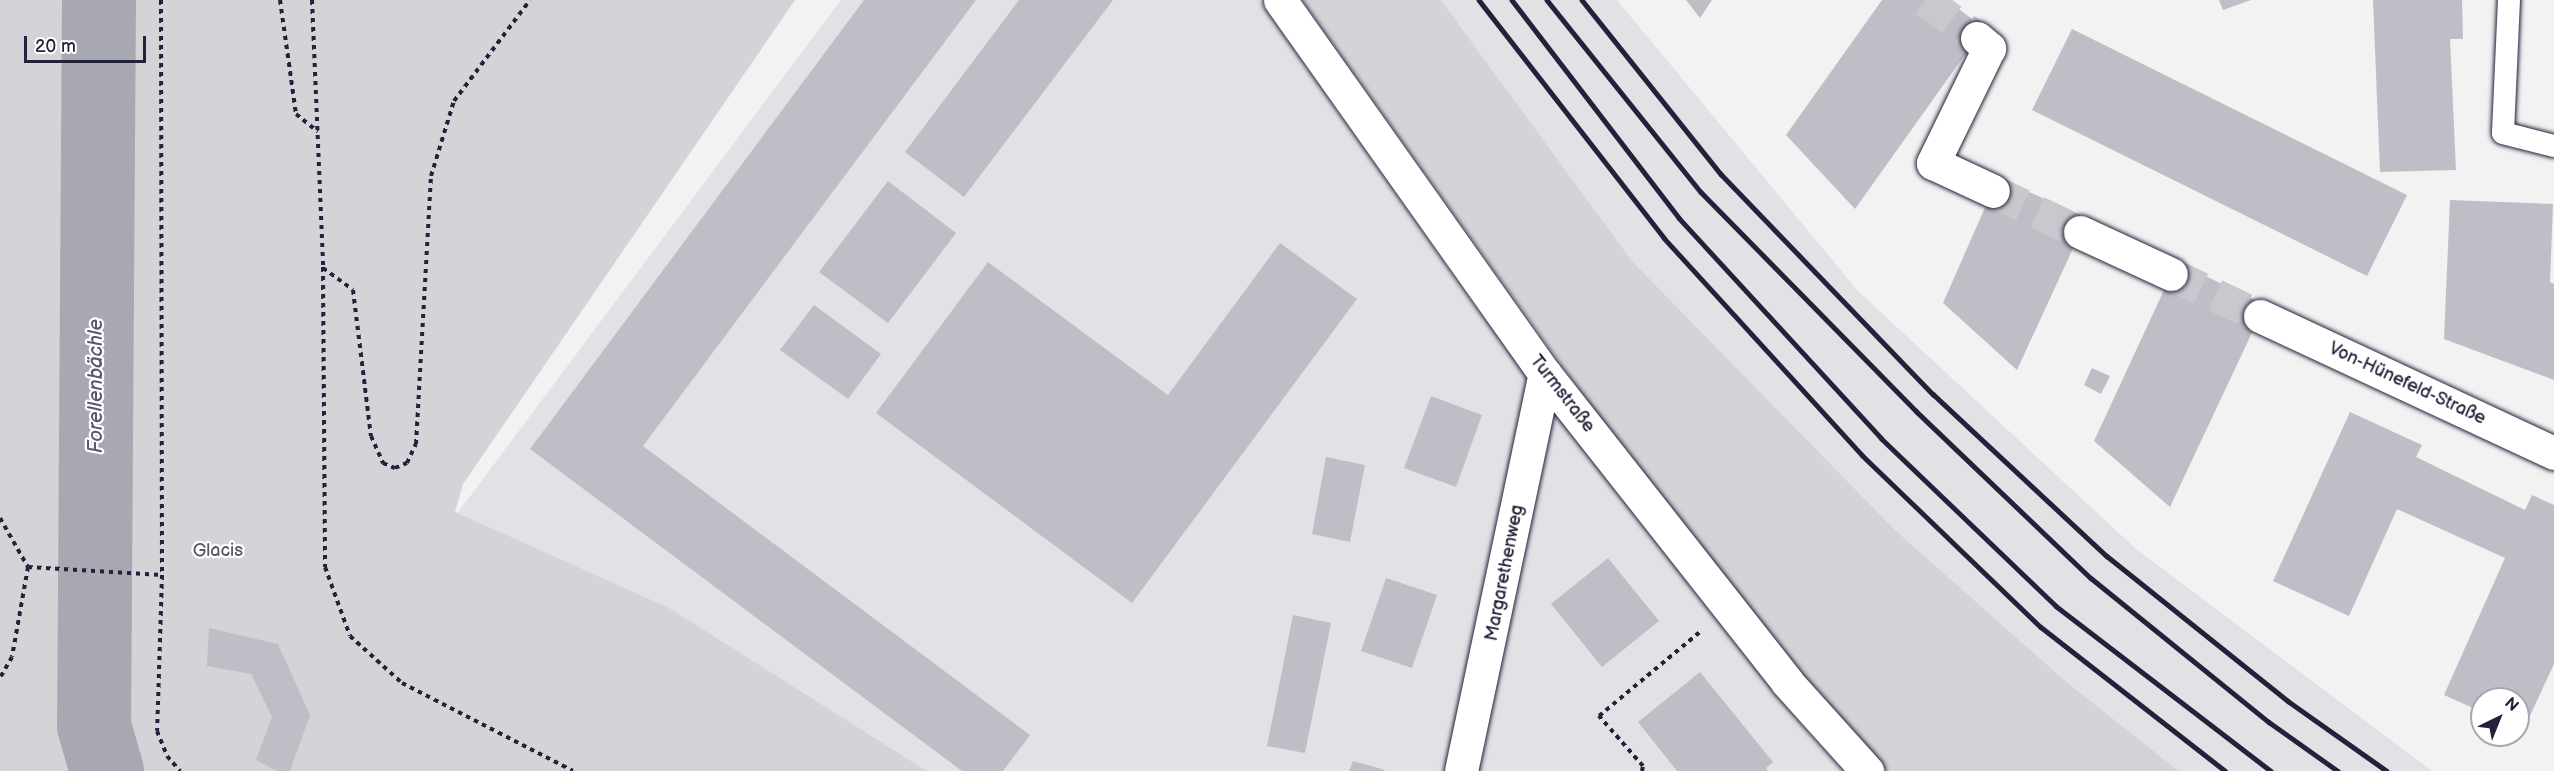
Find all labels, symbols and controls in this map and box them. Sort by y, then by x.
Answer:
scale bar [27,24,148,62]
text: 20 m [35,36,76,57]
water label: Forellenbächle [84,319,108,453]
street label: Von-Hünefeld-Straße [2325,338,2489,430]
street label: Turmstraße [1525,351,1599,437]
street label: Margarethenweg [1481,503,1529,643]
park label: Glacis [193,540,243,562]
north arrow [2470,687,2530,747]
text: N [2500,694,2522,716]

